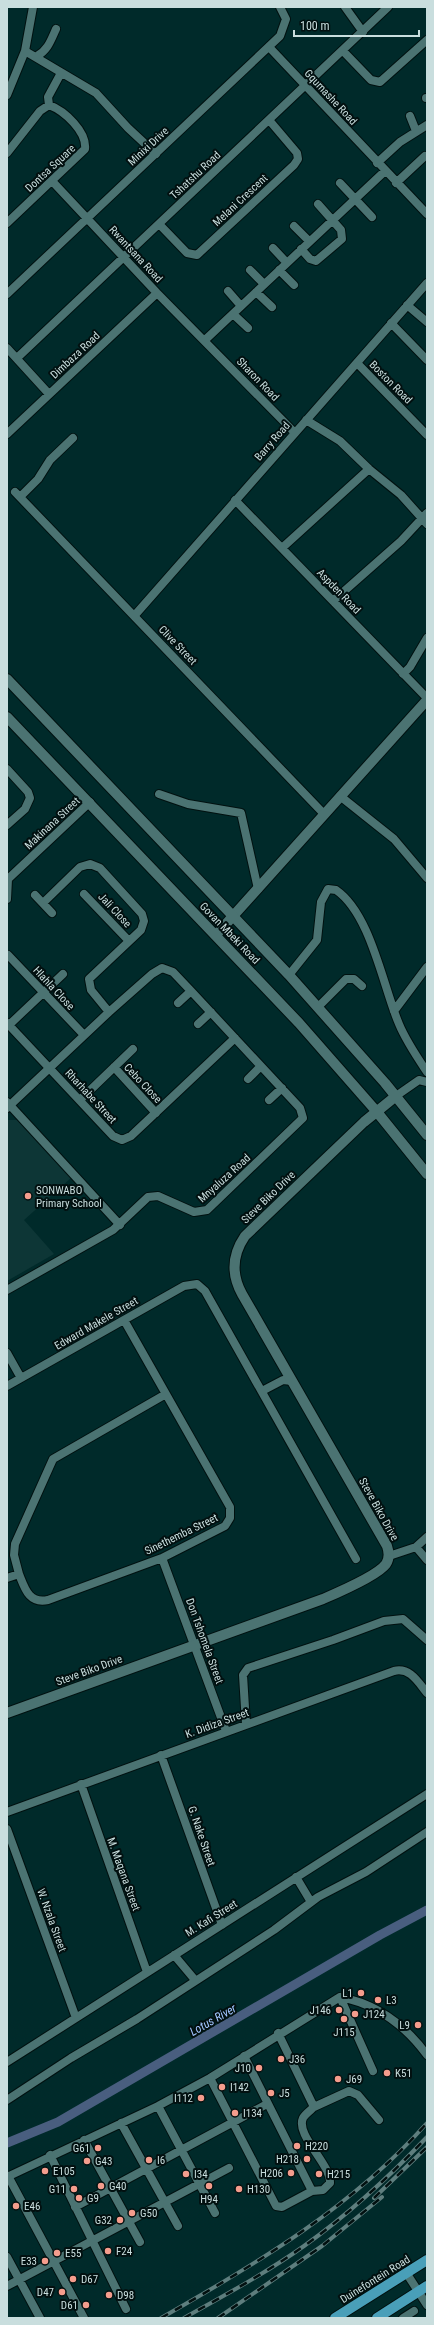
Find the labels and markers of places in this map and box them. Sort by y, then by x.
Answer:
place label: SONWABO Primary School [36,1184,102,1210]
marker: SONWABO Primary School [23,1191,33,1201]
place label: L1 [342,1987,353,2000]
marker: L1 [356,1988,366,1998]
place label: L3 [386,1994,397,2007]
marker: L3 [373,1995,383,2005]
place label: J146 [309,2004,331,2017]
marker: J146 [334,2005,344,2015]
place label: J124 [363,2008,385,2021]
marker: J124 [350,2009,360,2019]
marker: J115 [339,2014,349,2024]
place label: L9 [399,2019,410,2032]
marker: L9 [413,2020,423,2030]
place label: J115 [333,2026,355,2039]
place label: J36 [289,2053,305,2066]
marker: J36 [276,2054,286,2064]
place label: J10 [235,2062,251,2075]
marker: J10 [254,2063,264,2073]
place label: K51 [395,2067,412,2080]
marker: K51 [382,2068,392,2078]
place label: J69 [346,2073,362,2086]
marker: J69 [333,2074,343,2084]
place label: I142 [230,2081,249,2094]
marker: I142 [217,2082,227,2092]
place label: J5 [279,2087,290,2100]
marker: J5 [266,2088,276,2098]
place label: I112 [174,2092,193,2105]
marker: I112 [196,2093,206,2103]
place label: I134 [243,2107,263,2120]
marker: I134 [230,2108,240,2118]
place label: H220 [305,2140,328,2153]
marker: H220 [292,2141,302,2151]
place label: G61 [73,2142,90,2155]
marker: G61 [93,2143,103,2153]
place label: H218 [276,2153,299,2166]
place label: I6 [157,2154,165,2167]
marker: H218 [302,2154,312,2164]
place label: G43 [95,2155,112,2168]
marker: I6 [144,2155,154,2165]
marker: G43 [82,2156,92,2166]
place label: E105 [53,2165,75,2178]
marker: E105 [40,2166,50,2176]
place label: H206 [260,2167,283,2180]
place label: I34 [194,2168,208,2181]
marker: H206 [286,2168,296,2178]
place label: H215 [327,2168,350,2181]
marker: I34 [181,2169,191,2179]
marker: H215 [314,2169,324,2179]
place label: G40 [109,2180,126,2193]
marker: G40 [96,2181,106,2191]
marker: H94 [204,2181,214,2191]
place label: G11 [49,2183,66,2196]
place label: H130 [247,2183,270,2196]
marker: G11 [69,2184,79,2194]
marker: H130 [234,2184,244,2194]
place label: G9 [87,2192,99,2205]
marker: G9 [74,2193,84,2203]
place label: H94 [200,2193,218,2206]
place label: E46 [24,2200,40,2213]
marker: E46 [11,2201,21,2211]
place label: G50 [140,2207,157,2220]
marker: G50 [127,2208,137,2218]
place label: G32 [95,2214,112,2227]
marker: G32 [115,2215,125,2225]
place label: F24 [116,2245,133,2258]
marker: F24 [103,2246,113,2256]
place label: E55 [65,2247,81,2260]
marker: E55 [52,2248,62,2258]
place label: E33 [21,2255,37,2268]
marker: E33 [40,2256,50,2266]
place label: D67 [81,2273,98,2286]
marker: D67 [68,2274,78,2284]
place label: D47 [37,2286,54,2299]
marker: D47 [57,2287,67,2297]
place label: D98 [117,2289,134,2302]
marker: D98 [104,2290,114,2300]
place label: D61 [61,2299,78,2312]
marker: D61 [81,2300,91,2310]

